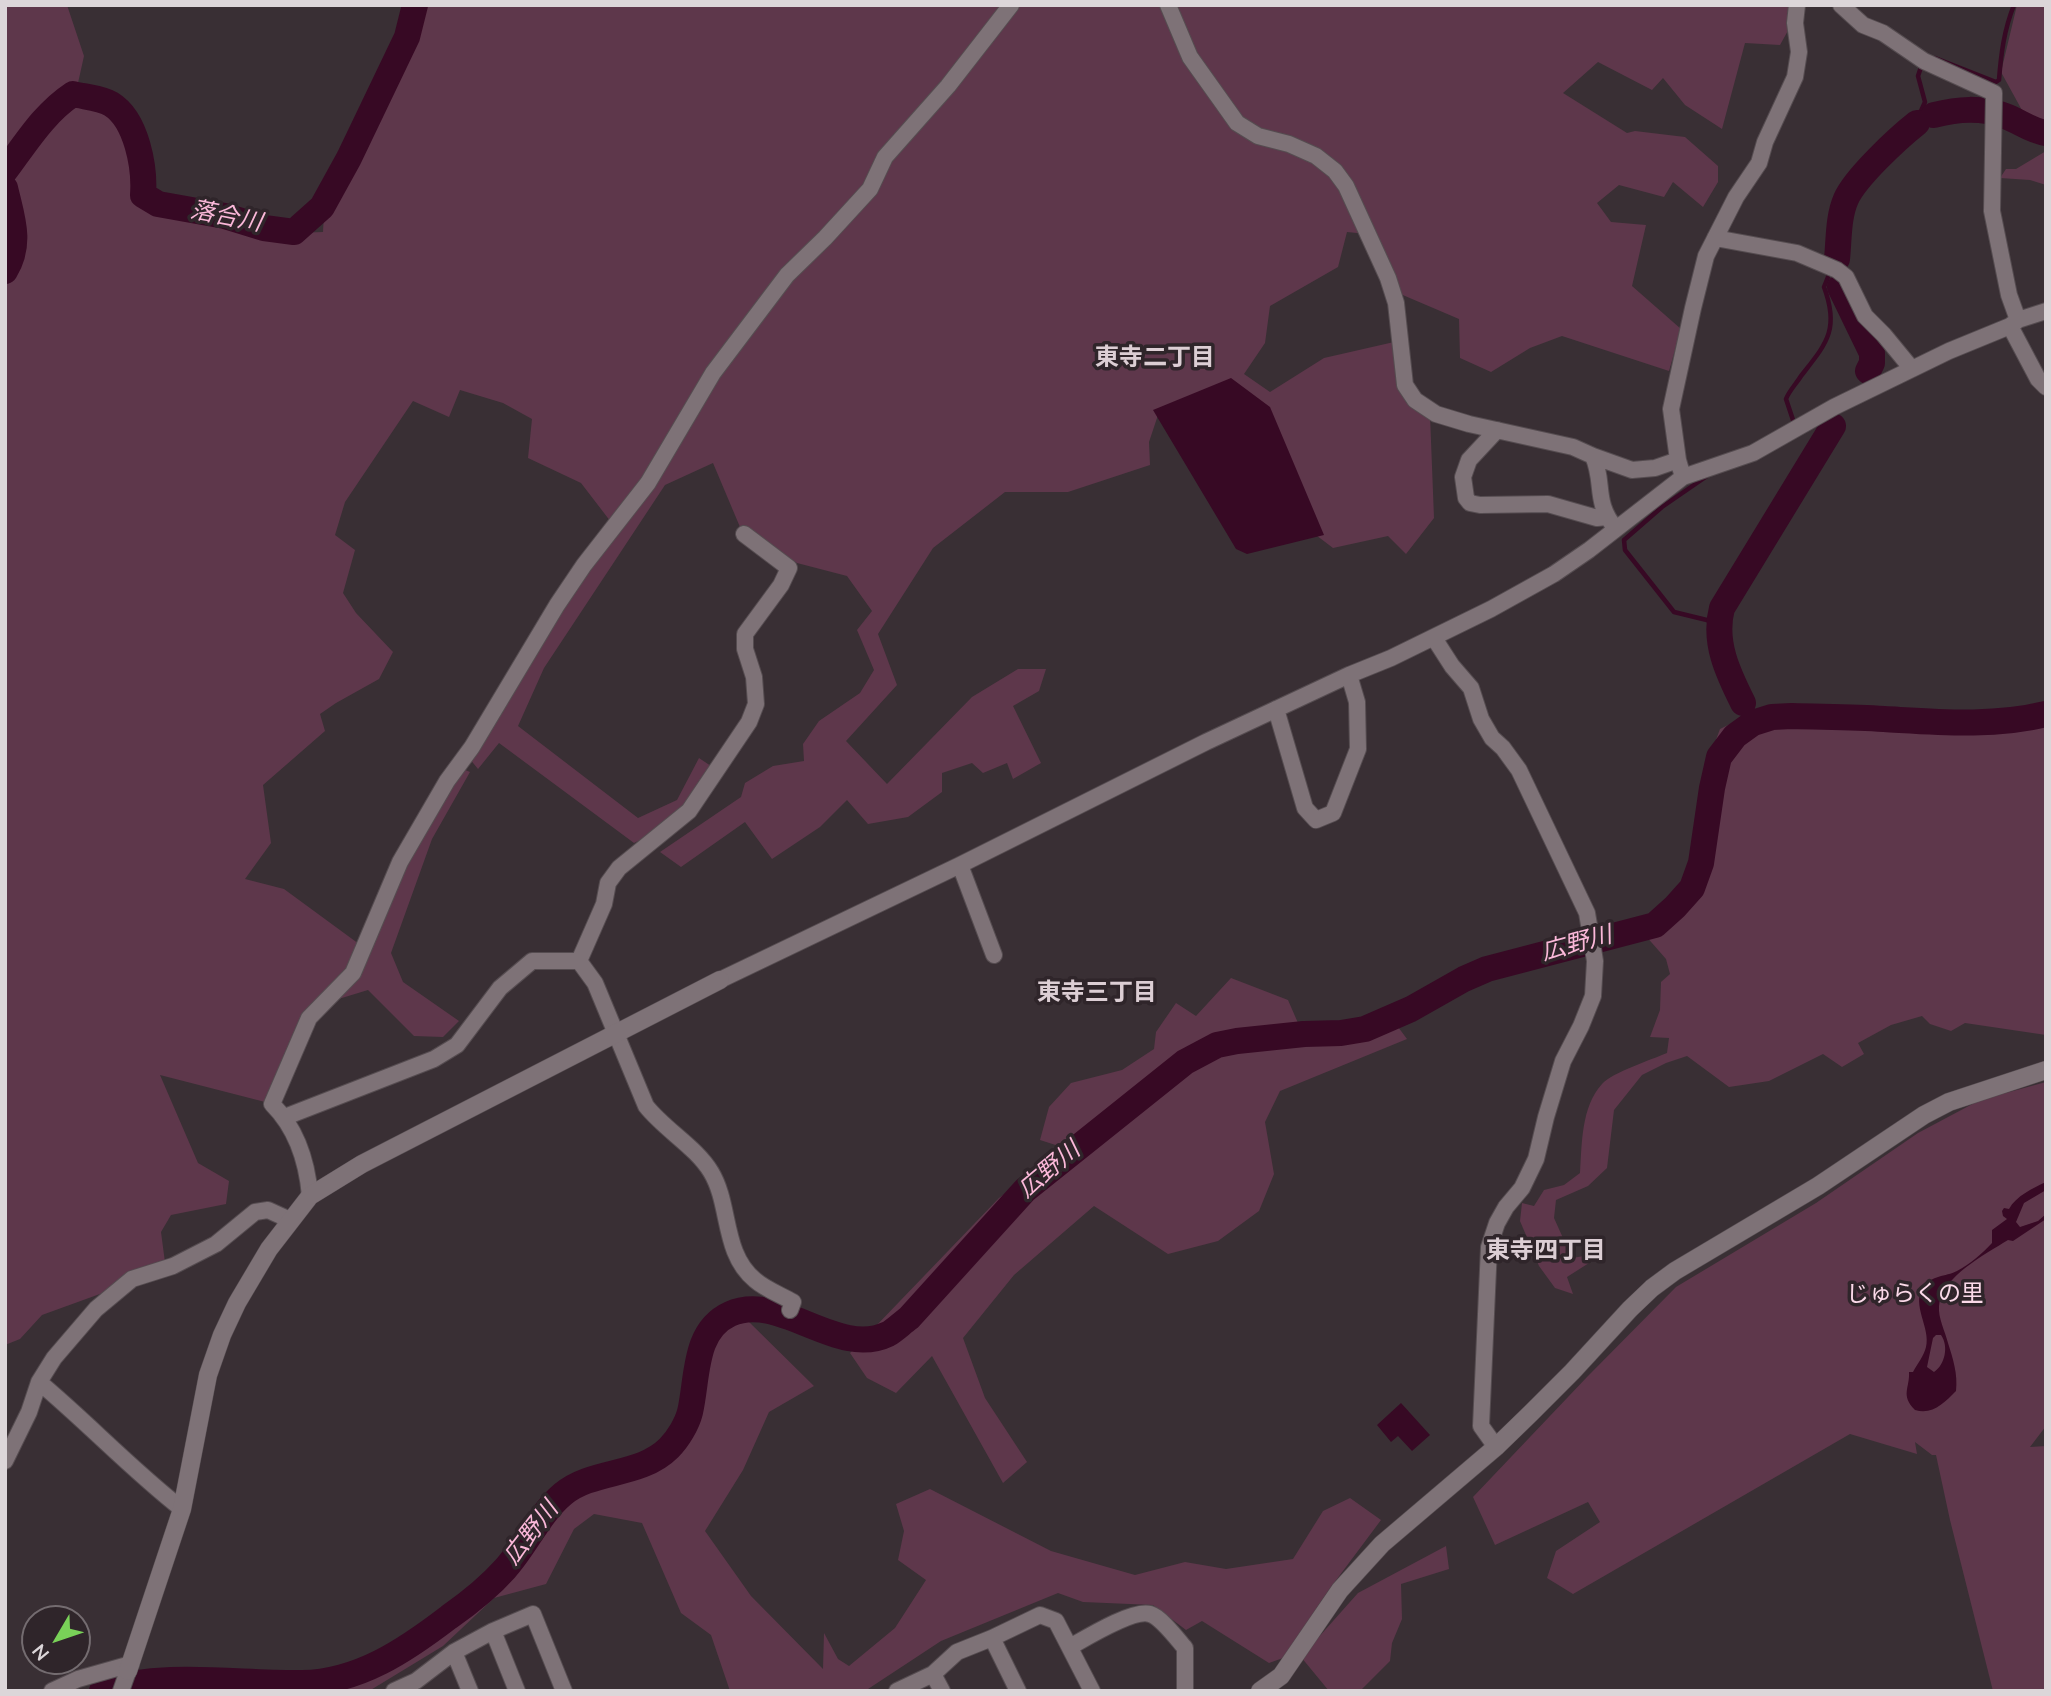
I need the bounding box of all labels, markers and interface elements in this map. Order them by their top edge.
water label: 落合川 [188,197,264,239]
district label: 東寺二丁目 [1095,345,1215,373]
water label: 広野川 [1538,922,1616,968]
district label: 東寺三丁目 [1037,980,1157,1008]
water label: 広野川 [1013,1137,1087,1205]
district label: 東寺四丁目 [1486,1238,1606,1266]
park label: じゅらくの里 [1846,1281,1984,1309]
water label: 広野川 [498,1497,566,1571]
north arrow [21,1605,91,1675]
text: N [27,1638,56,1666]

